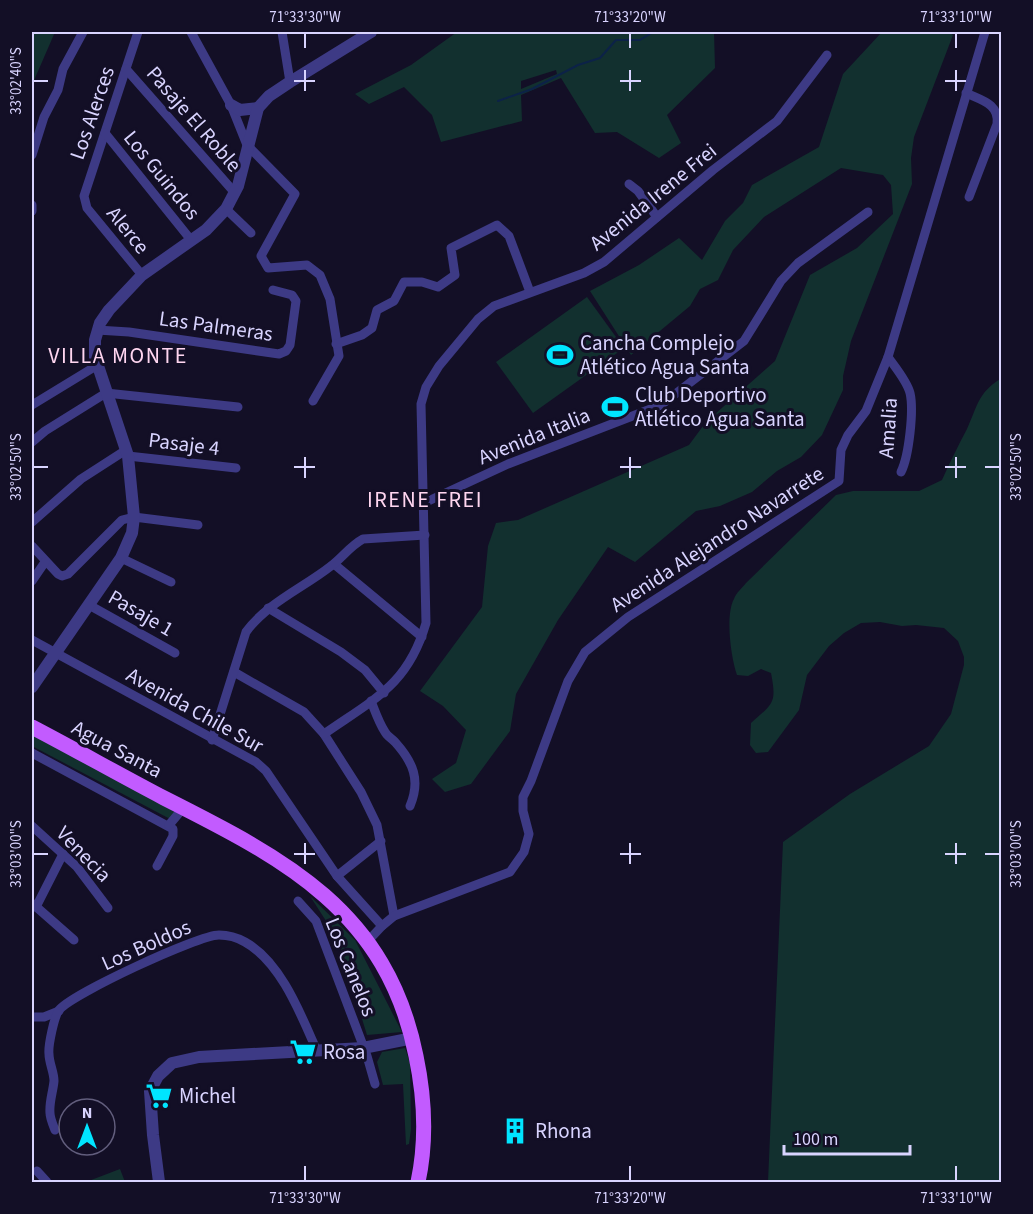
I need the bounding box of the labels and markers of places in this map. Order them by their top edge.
place label: Cancha Complejo Atlético Agua Santa [580,328,749,382]
sports icon: Cancha Complejo Atlético Agua Santa [545,340,575,370]
place label: Club Deportivo Atlético Agua Santa [635,380,804,434]
sports icon: Club Deportivo Atlético Agua Santa [600,392,630,422]
supermarket icon: Rosa [288,1037,318,1067]
place label: Rosa [323,1037,365,1067]
supermarket icon: Michel [144,1081,174,1111]
place label: Michel [179,1081,236,1111]
building icon: Rhona [500,1116,530,1146]
place label: Rhona [535,1116,592,1146]

